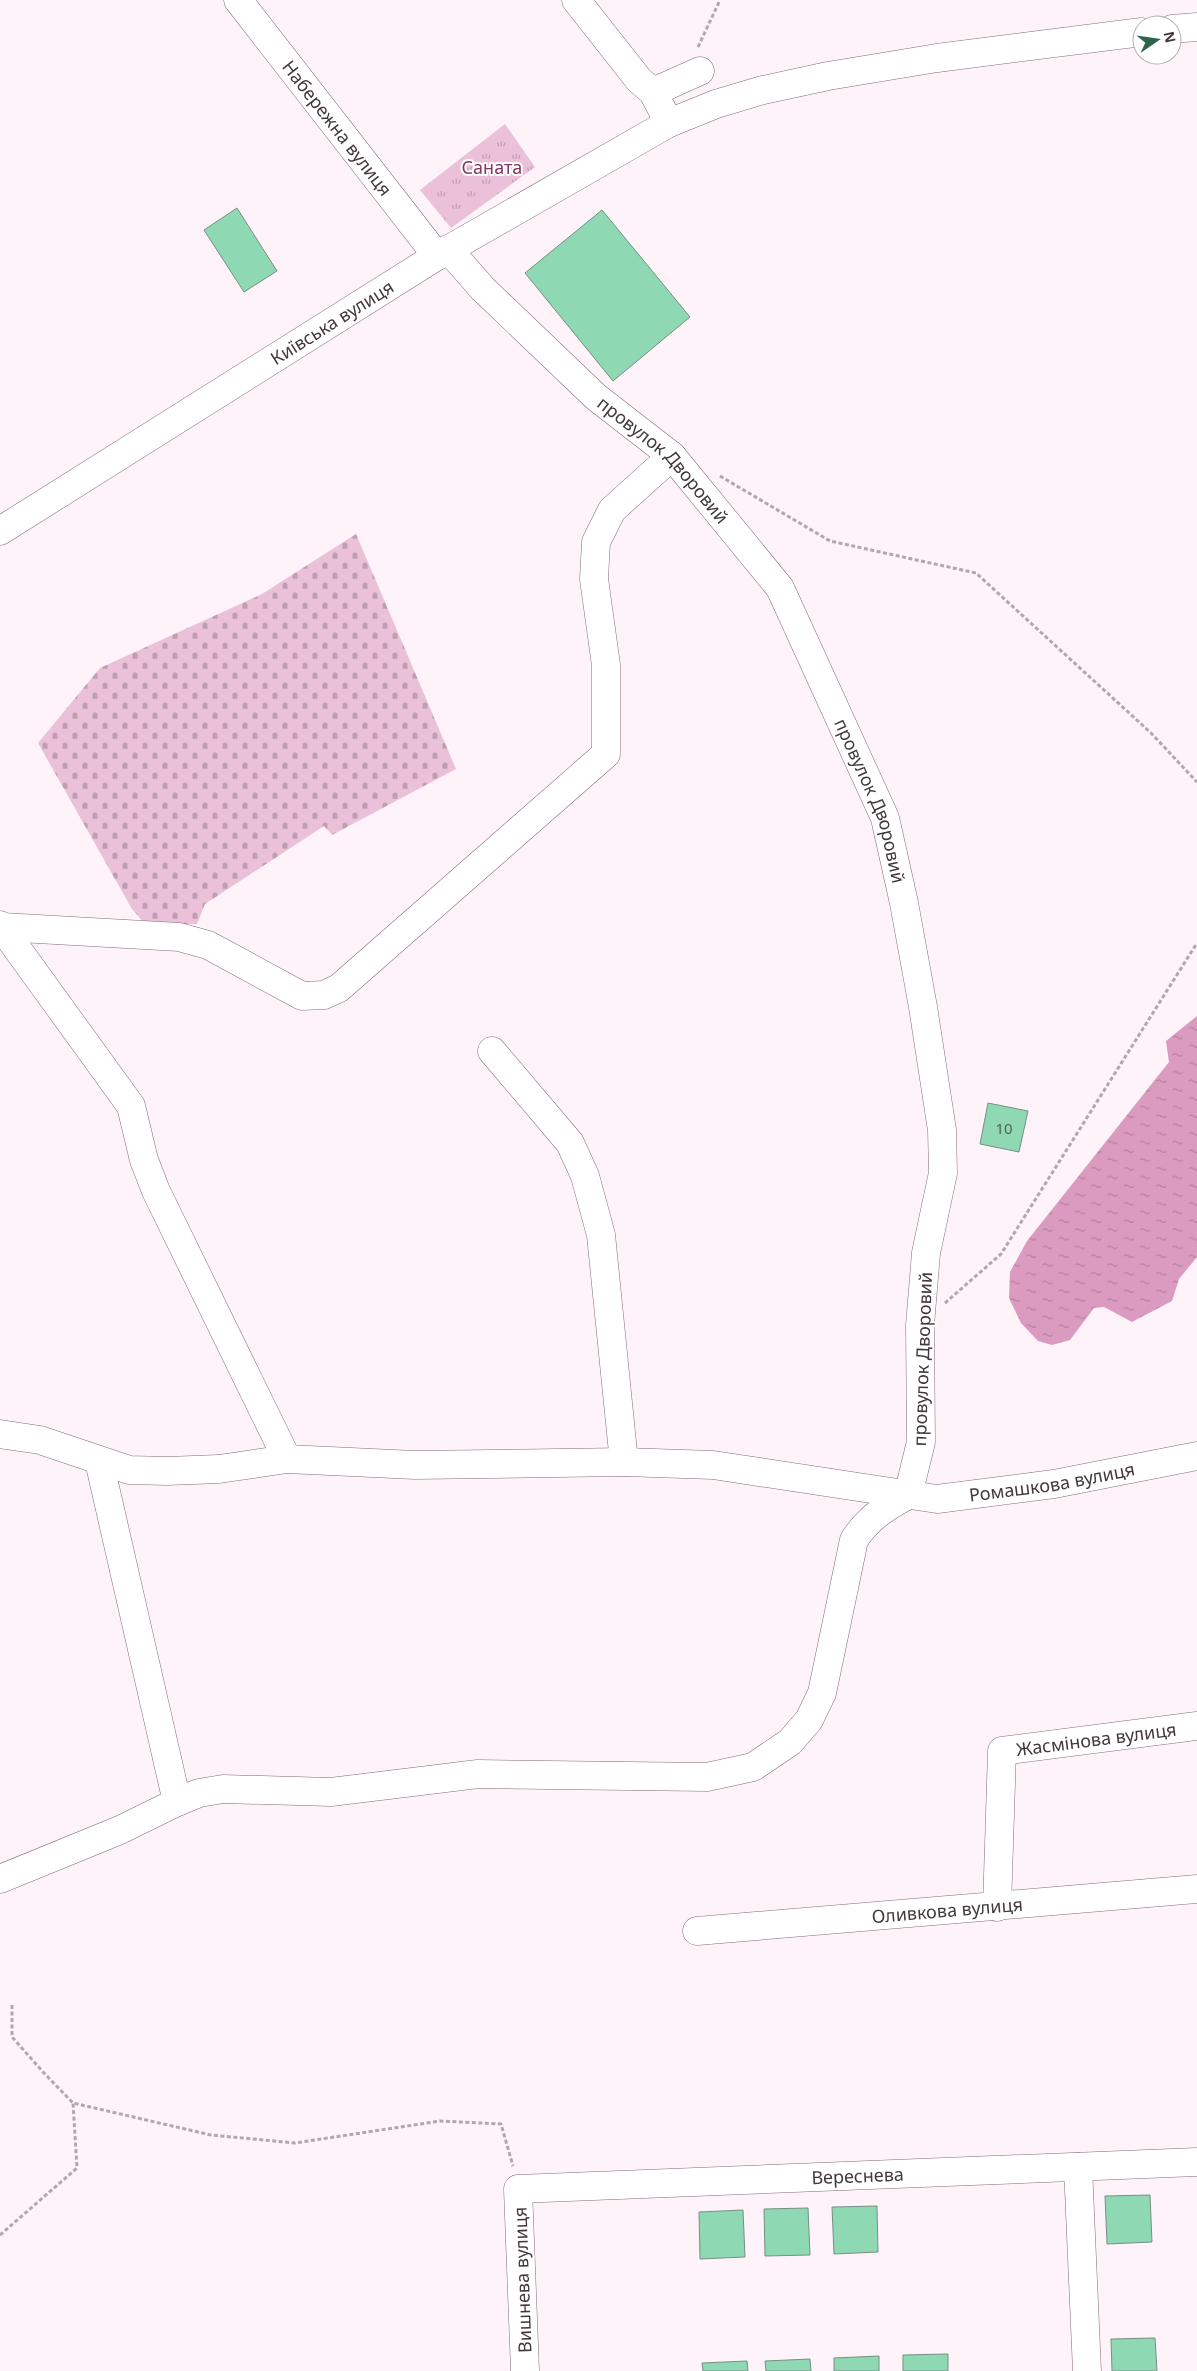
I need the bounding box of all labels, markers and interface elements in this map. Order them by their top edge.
north arrow [1132,15,1182,65]
text: N [1160,29,1181,45]
street label: Набережна вулиця [277,55,398,201]
park label: Саната [462,155,522,179]
street label: Київська вулиця [266,274,398,370]
street label: провулок Дворовий [593,391,734,528]
street label: провулок Дворовий [829,714,911,885]
house number: 10 [995,1118,1013,1138]
street label: провулок Дворовий [907,1271,937,1447]
street label: Ромашкова вулиця [968,1456,1137,1507]
street label: Жасмінова вулиця [1014,1717,1178,1761]
street label: Оливкова вулиця [871,1892,1024,1928]
street label: Вереснева [811,2162,904,2189]
street label: Вишнева вулиця [507,2207,537,2353]

